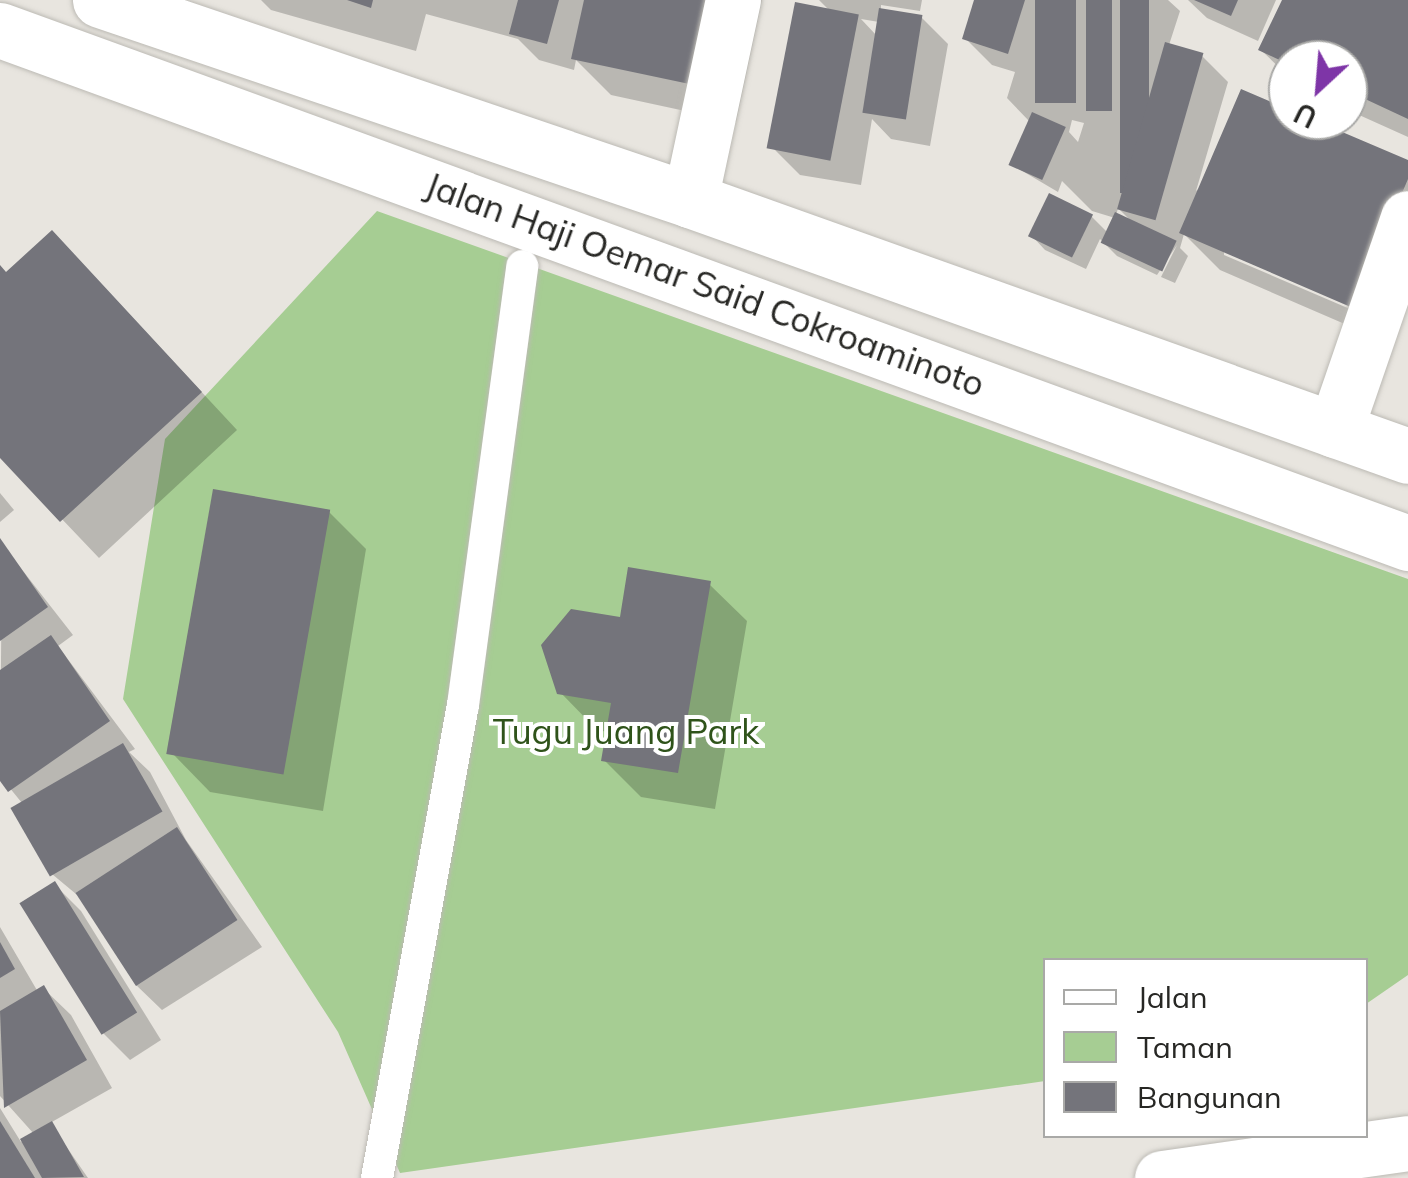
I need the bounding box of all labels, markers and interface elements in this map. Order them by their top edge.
north arrow [1268,40,1368,140]
text: U [1289,95,1323,136]
street label: Jalan Haji Oemar Said Cokroaminoto [420,163,990,405]
park label: Tugu Juang Park [493,710,759,752]
legend [1043,958,1368,1138]
text: Jalan [1137,978,1208,1016]
text: Taman [1137,1028,1233,1066]
text: Bangunan [1137,1078,1282,1116]

